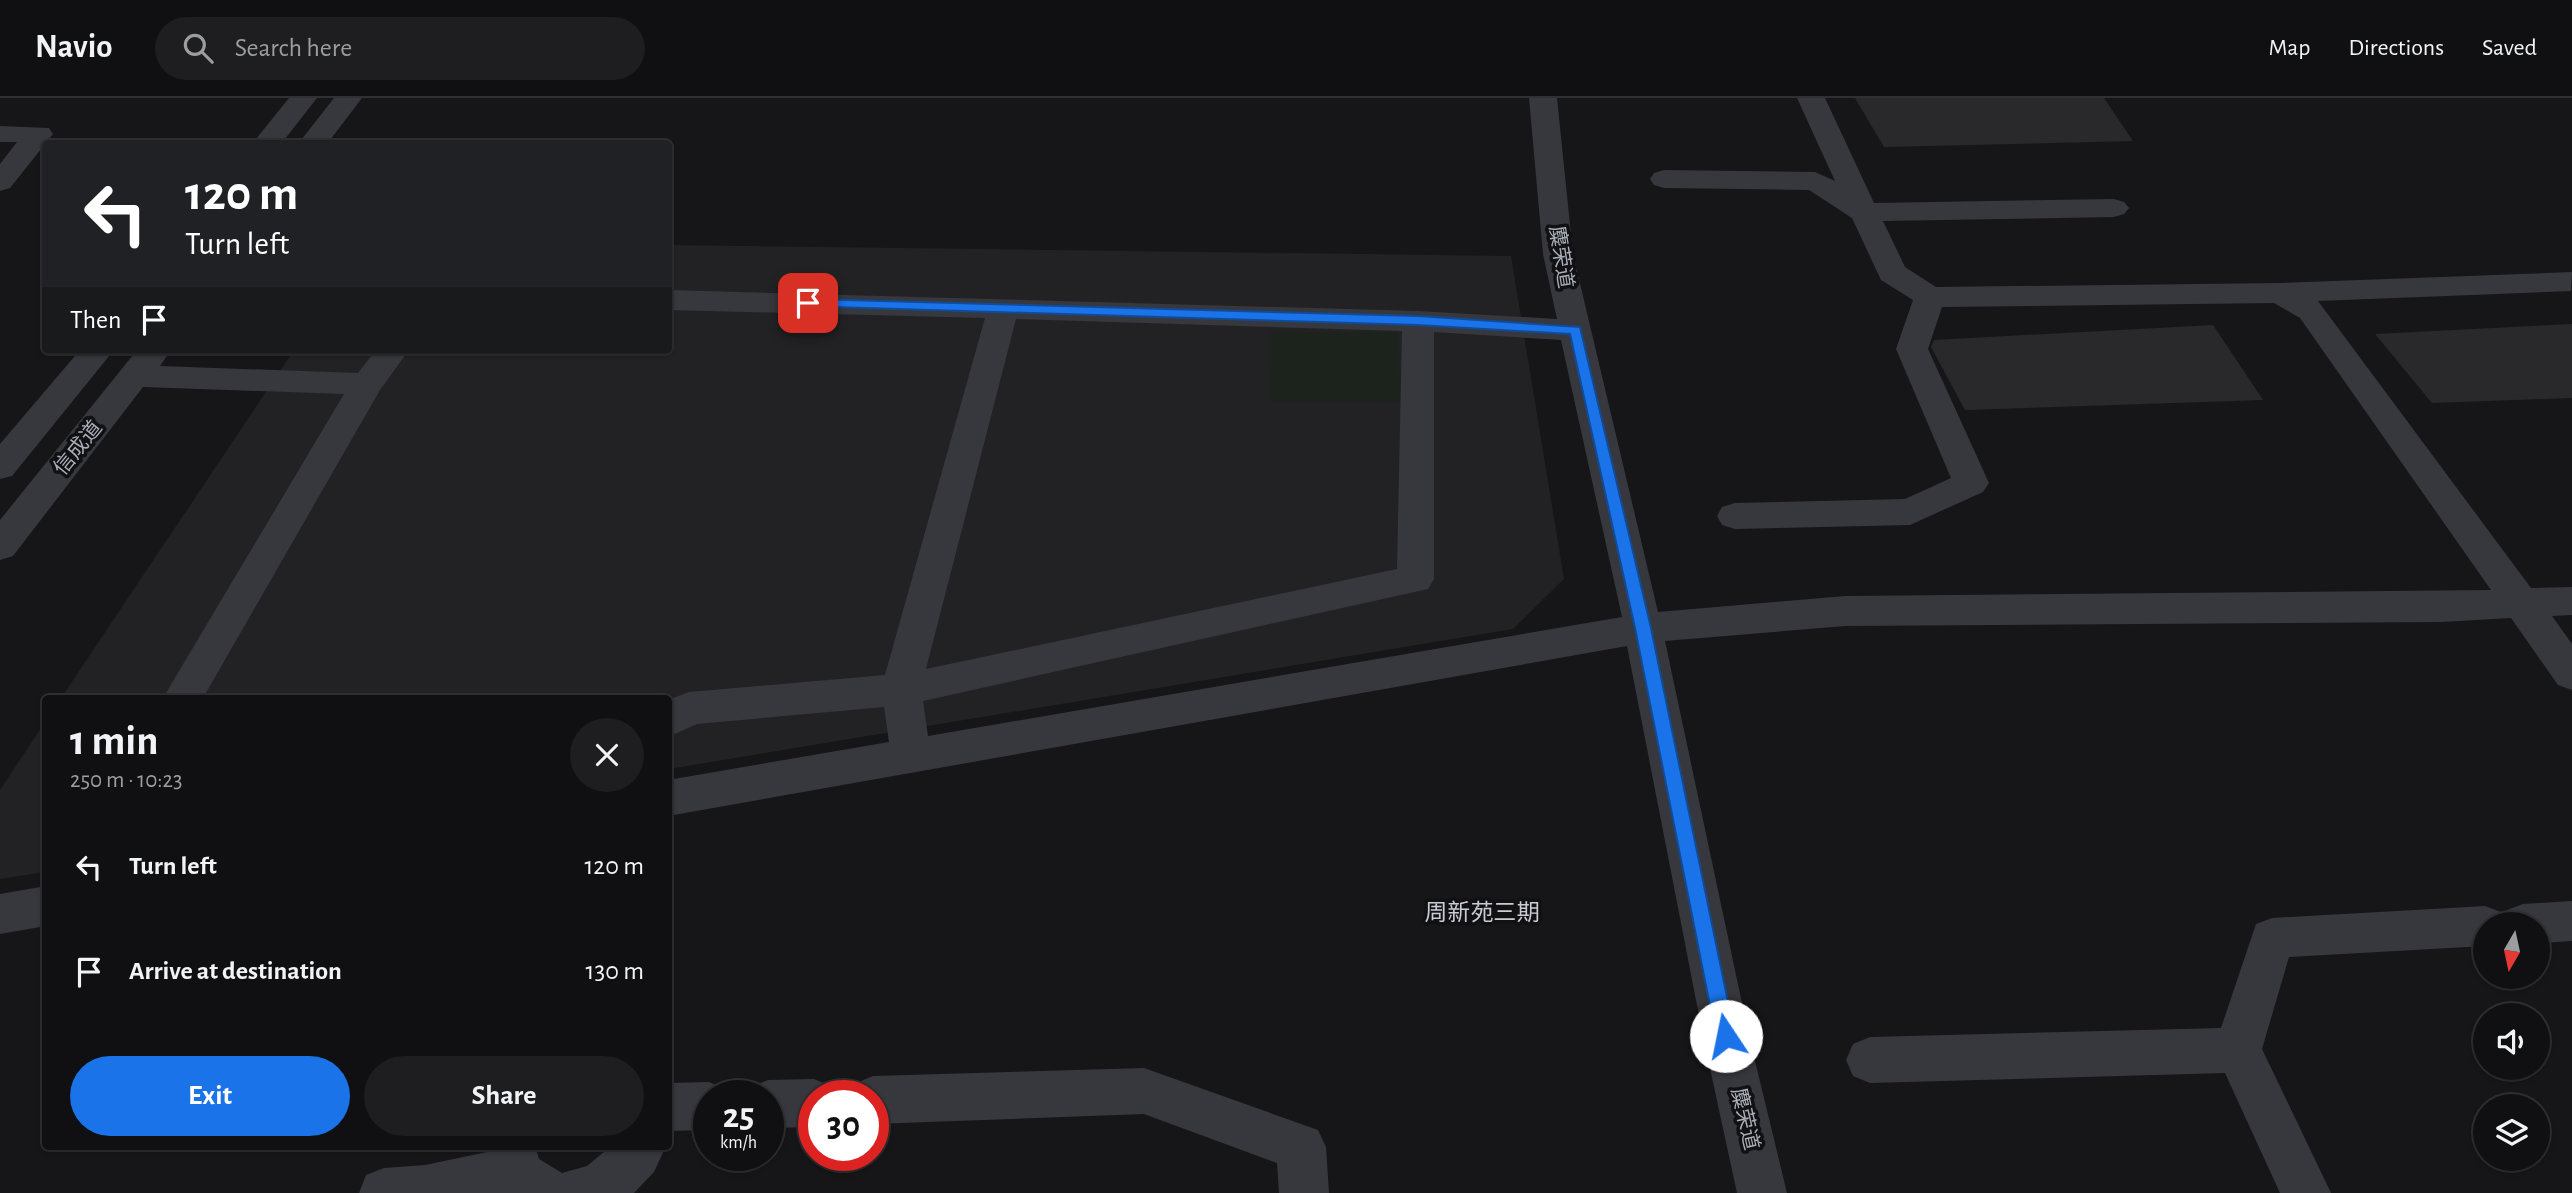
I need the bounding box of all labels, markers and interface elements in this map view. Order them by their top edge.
search box [155,17,645,80]
icon: search [179,29,217,67]
text: Navio [35,31,113,64]
text: Search here [235,35,352,61]
text: Map [2268,36,2310,60]
text: Directions [2348,36,2444,60]
text: Saved [2482,36,2537,60]
icon: left [70,168,161,259]
text: 120 m [185,170,298,219]
street label: 麋荣道 [1546,224,1577,290]
text: Turn left [185,228,289,260]
pin [778,273,838,333]
icon: arrive [789,284,827,322]
icon: arrive [135,301,173,339]
text: Then [70,307,121,333]
street label: 信成道 [49,416,106,479]
button: close [570,718,644,792]
text: 1 min [70,720,159,762]
text: 250 m · 10:23 [70,769,183,792]
icon: left [70,848,108,886]
text: Turn left [129,853,217,879]
text: 120 m [584,853,644,879]
district label: 周新苑三期 [1425,900,1540,925]
north arrow [2473,912,2550,989]
map controls [2473,912,2550,1171]
icon: arrive [70,953,108,991]
text: Arrive at destination [129,958,342,984]
text: 130 m [586,958,644,984]
position arrow [1689,999,1763,1073]
button: sound [2473,1003,2550,1080]
button: Exit [70,1056,350,1136]
button: Share [364,1056,644,1136]
speed limit sign: 30 [798,1080,889,1171]
street label: 麋荣道 [1728,1086,1763,1152]
button: layers [2473,1094,2550,1171]
text: 25 [723,1099,754,1134]
text: km/h [720,1134,757,1152]

